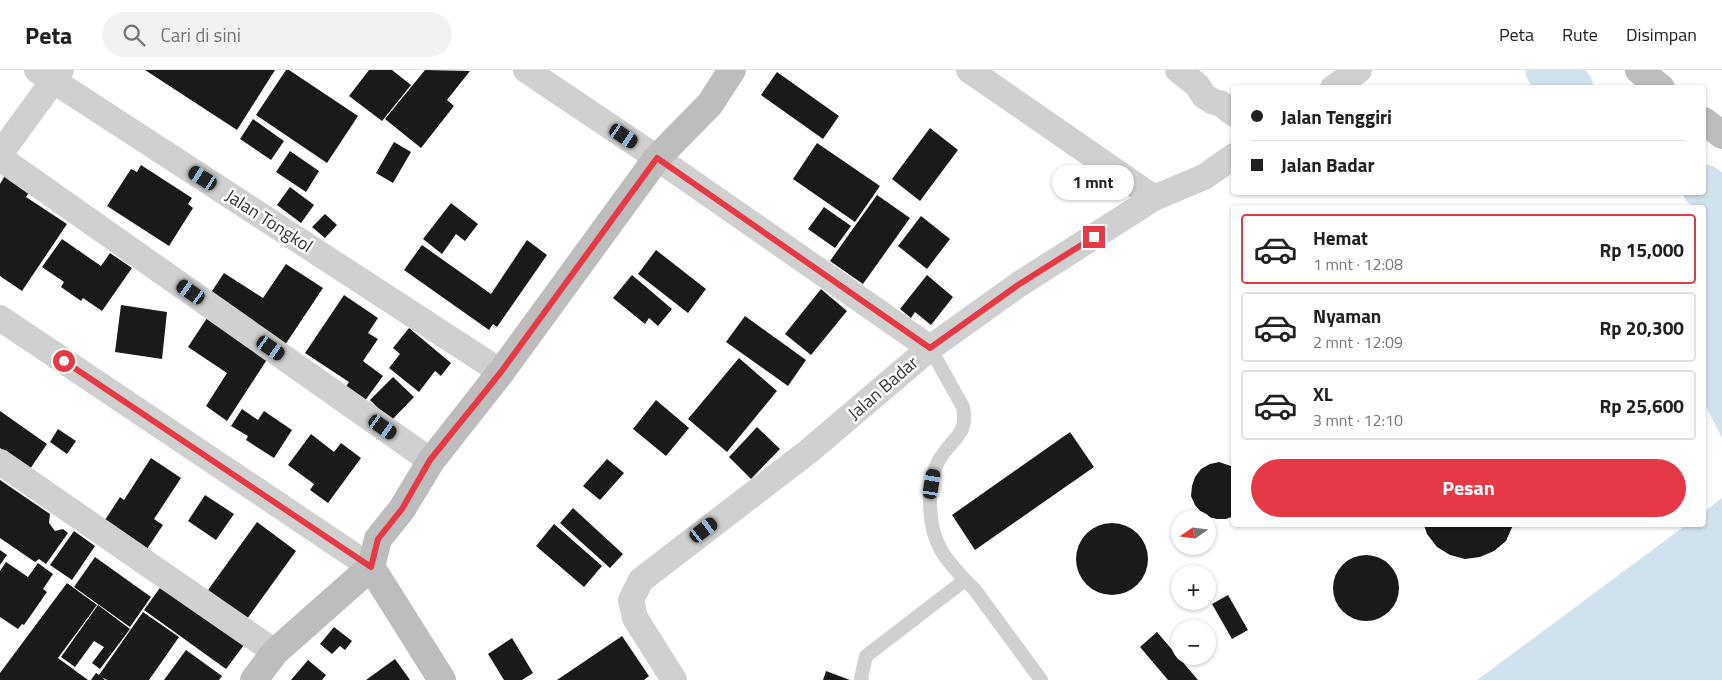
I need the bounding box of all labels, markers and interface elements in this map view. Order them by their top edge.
search box [102,12,452,57]
text: Peta [25,17,72,53]
text: Cari di sini [160,20,241,49]
icon: search [120,21,148,49]
text: Peta [1499,21,1534,48]
text: Rute [1562,21,1598,48]
text: Disimpan [1626,21,1697,48]
text: Jalan Tenggiri [1281,102,1392,131]
car [607,121,640,151]
text: Jalan Badar [1281,150,1374,179]
car [186,164,219,192]
callout: 1 mnt [1053,164,1135,200]
text: 1 mnt [1073,170,1113,194]
street label: Jalan Tongkol [220,182,318,259]
text: Hemat [1313,223,1368,252]
route end [1083,226,1105,248]
icon: car [1253,227,1298,272]
text: Rp 15,000 [1600,235,1684,264]
text: 1 mnt · 12:08 [1313,252,1403,276]
car [174,277,207,307]
text: Nyaman [1313,301,1381,330]
icon: car [1253,305,1298,350]
text: Rp 20,300 [1600,313,1684,342]
text: 2 mnt · 12:09 [1313,330,1403,354]
car [254,333,287,363]
street label: Jalan Badar [841,349,924,426]
route start [53,350,75,372]
text: XL [1313,379,1333,408]
icon: car [1253,383,1298,428]
text: Rp 25,600 [1600,391,1684,420]
text: 3 mnt · 12:10 [1313,408,1403,432]
car [366,412,399,442]
button: Pesan [1251,459,1686,517]
car [922,468,941,500]
north arrow [1171,510,1216,555]
map controls [1171,510,1216,665]
car [687,515,720,545]
button: + [1171,565,1216,610]
button: − [1171,620,1216,665]

